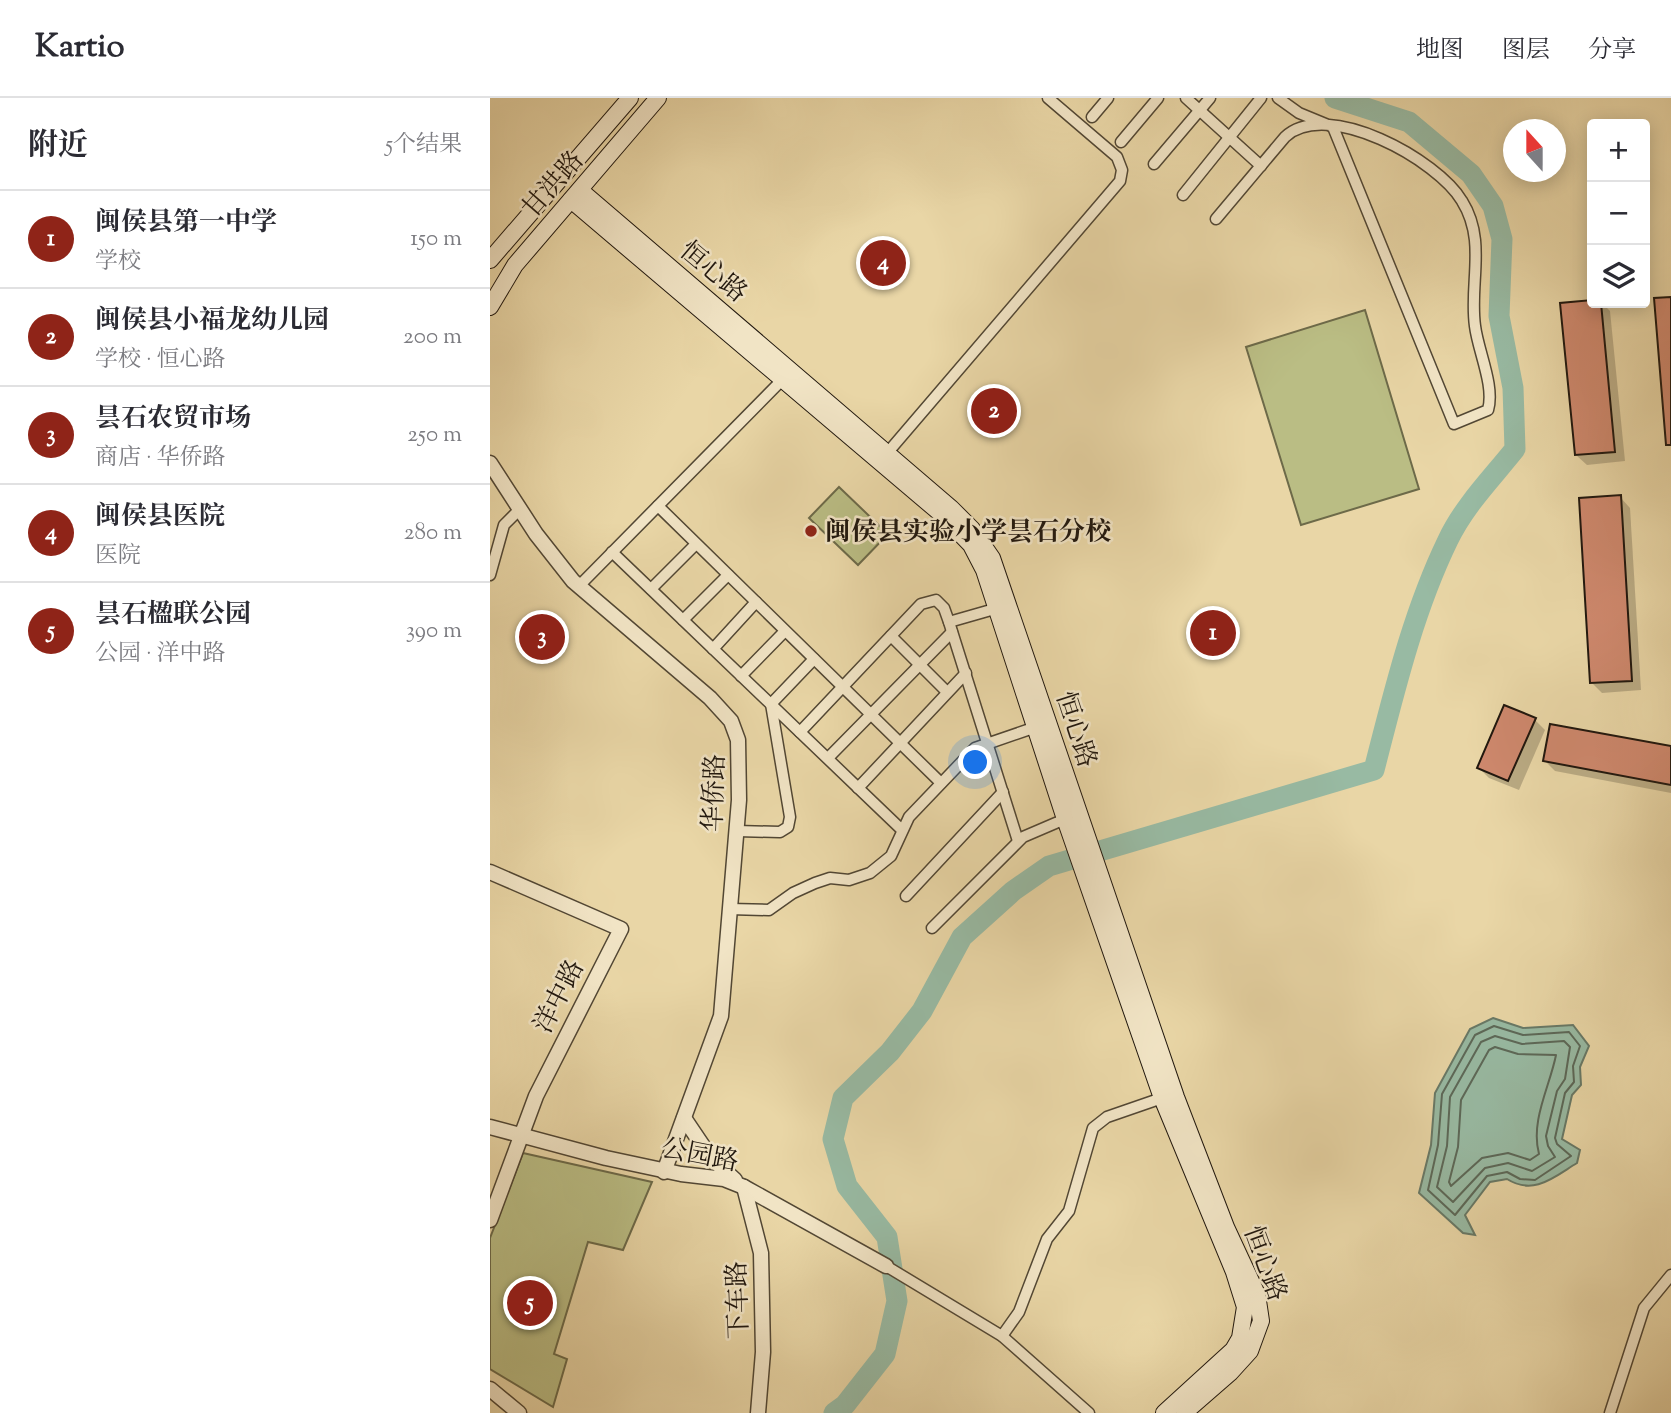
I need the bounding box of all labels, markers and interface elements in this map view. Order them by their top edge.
text: Kartio [35,24,125,72]
text: 地图 [1416,34,1464,68]
text: 图层 [1502,34,1550,68]
text: 分享 [1588,34,1636,68]
north arrow [1503,119,1566,182]
map controls [1587,119,1650,308]
button: + [1587,119,1650,182]
text: 附近 [28,125,88,168]
text: 5个结果 [385,129,462,162]
street label: 甘洪路 [514,144,593,227]
button: − [1587,182,1650,245]
text: 闽侯县第一中学 [95,205,277,242]
text: 1 [47,223,55,256]
text: 150 m [410,223,462,256]
street label: 恒心路 [671,234,754,312]
pin: 4 [860,237,906,289]
button: layers [1587,245,1650,308]
text: 学校 [95,246,141,279]
text: 闽侯县小福龙幼儿园 [95,303,329,340]
text: 2 [46,321,56,354]
text: 200 m [403,321,462,354]
text: 学校 · 恒心路 [95,344,226,377]
pin: 2 [971,385,1017,437]
text: 昙石农贸市场 [95,401,251,438]
text: 3 [46,419,56,452]
text: 250 m [407,419,462,452]
text: 商店 · 华侨路 [95,442,226,475]
text: 闽侯县医院 [95,499,225,536]
place label: 闽侯县实验小学昙石分校 [825,515,1111,552]
text: 4 [45,517,57,550]
text: 280 m [404,517,462,550]
marker: 闽侯县实验小学昙石分校 [803,523,819,539]
text: 医院 [95,540,141,573]
text: 昙石楹联公园 [95,597,251,634]
pin: 1 [1190,607,1236,659]
pin: 3 [519,611,565,663]
text: 5 [47,615,55,648]
text: 390 m [406,615,462,648]
text: 公园 · 洋中路 [95,638,226,671]
street label: 恒心路 [1045,687,1104,773]
your location [958,745,992,779]
street label: 华侨路 [696,753,735,833]
street label: 洋中路 [526,954,594,1040]
street label: 公园路 [658,1131,741,1182]
street label: 恒心路 [1233,1221,1294,1307]
street label: 下车路 [720,1260,759,1340]
pin: 5 [507,1277,553,1329]

